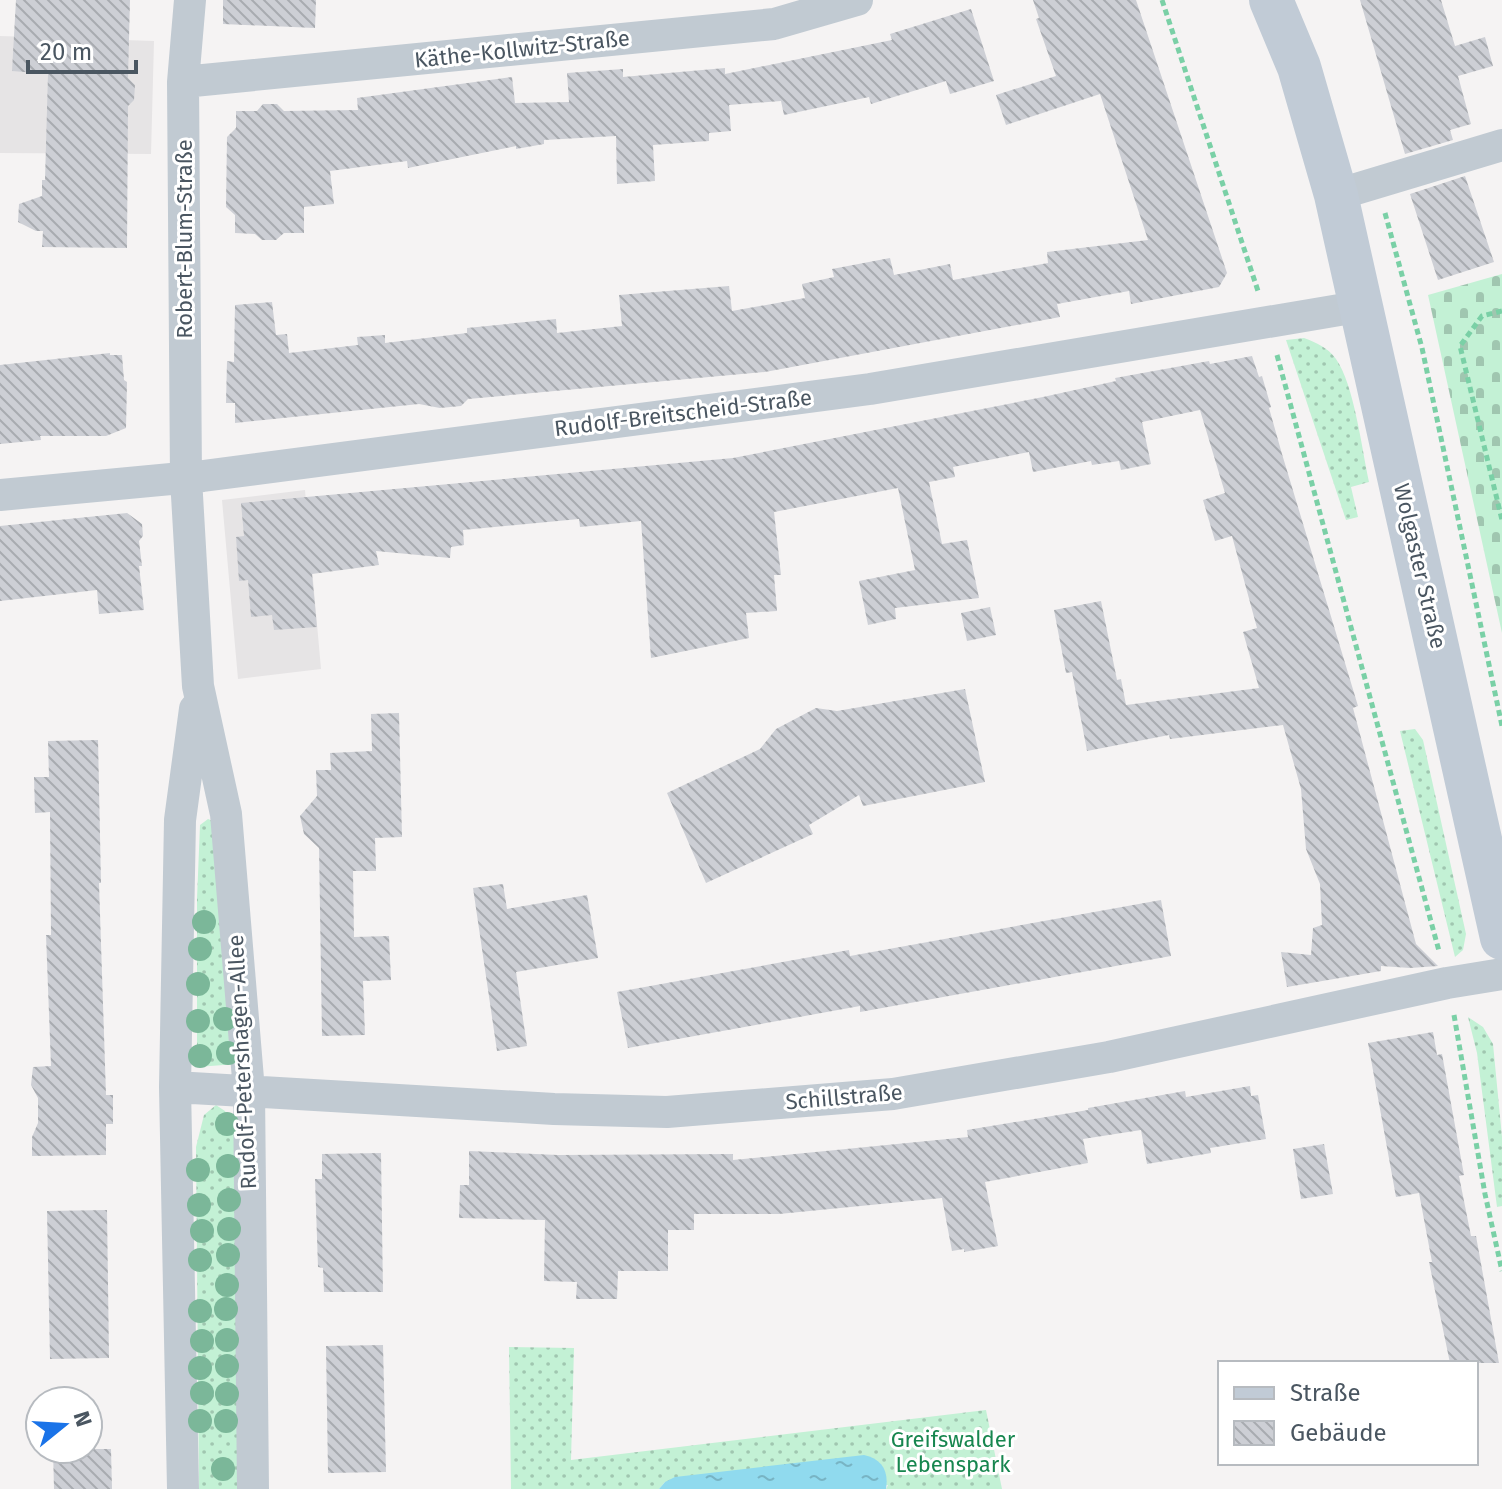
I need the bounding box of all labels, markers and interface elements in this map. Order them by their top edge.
scale bar [28,24,136,74]
street label: Käthe-Kollwitz-Straße [413,24,631,74]
text: 20 m [40,38,92,66]
street label: Robert-Blum-Straße [171,139,198,339]
street label: Rudolf-Breitscheid-Straße [553,384,813,442]
street label: Wolgaster Straße [1388,481,1452,651]
street label: Rudolf-Petershagen-Allee [222,934,262,1190]
street label: Schillstraße [784,1078,904,1116]
legend [1218,1361,1478,1465]
text: Straße [1290,1379,1361,1407]
north arrow [24,1385,104,1465]
text: N [67,1408,98,1430]
text: Gebäude [1290,1419,1387,1447]
park label: Greifswalder Lebenspark [891,1426,1016,1478]

